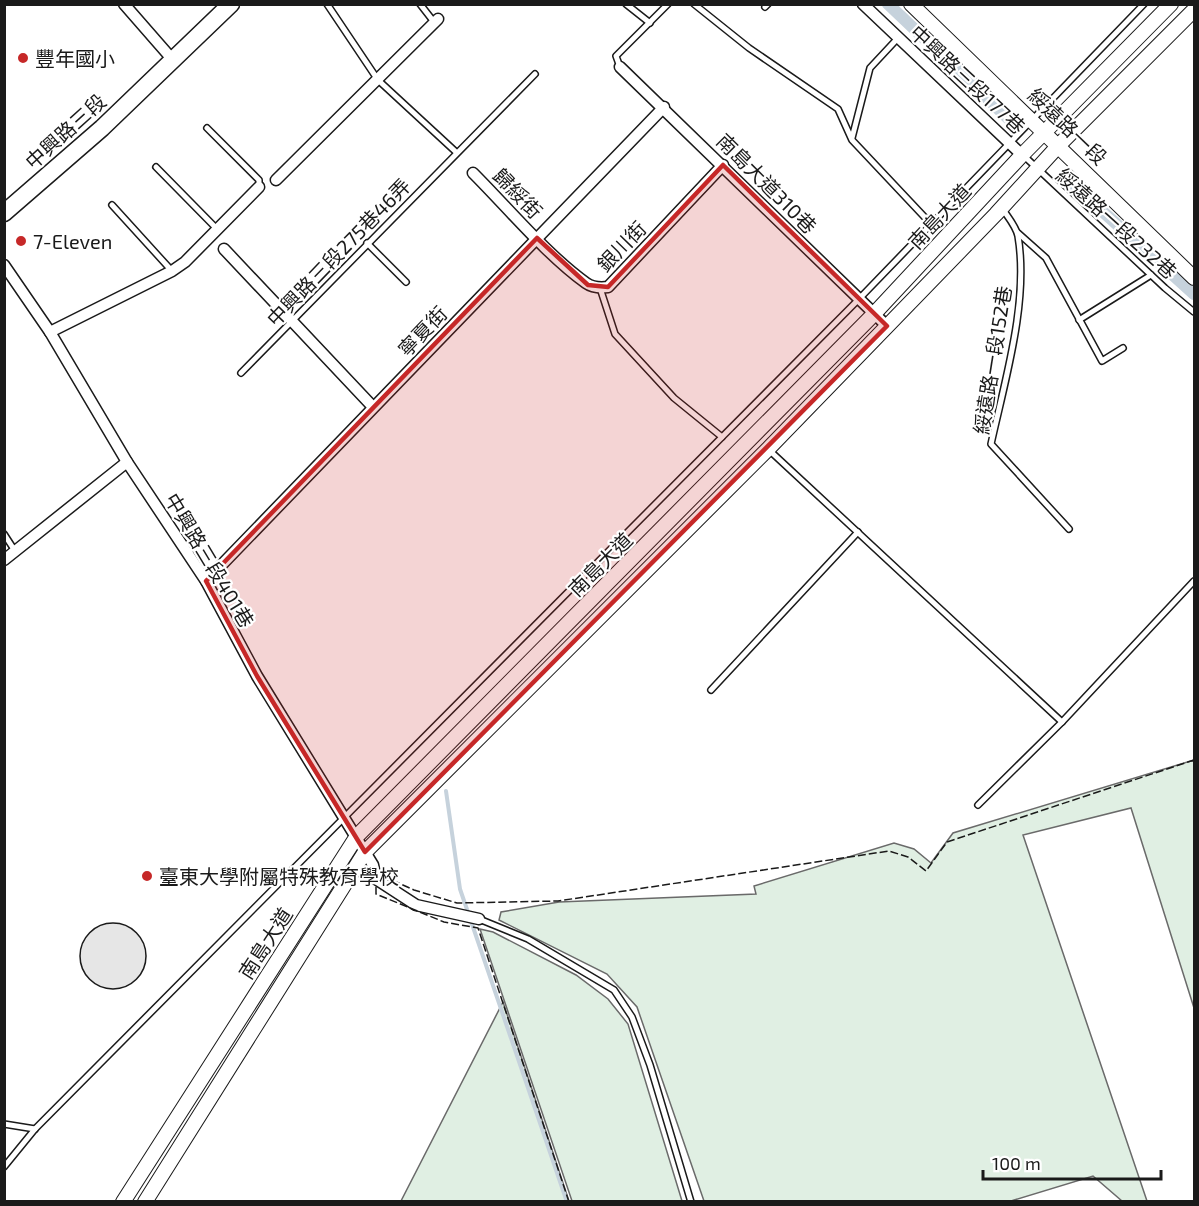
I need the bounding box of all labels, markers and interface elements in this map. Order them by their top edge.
street label: 中興路三段177巷 [906,20,1030,138]
place label: 豐年國小 [35,46,115,70]
marker: 豐年國小 [16,51,30,65]
street label: 綏遠路一段 [1024,83,1112,169]
street label: 中興路三段 [20,89,110,173]
street label: 南島大道310巷 [712,128,822,238]
street label: 歸綏街 [489,163,547,223]
street label: 綏遠路一段232巷 [1052,163,1182,283]
street label: 中興路三段275巷46弄 [261,173,415,331]
street label: 南島大道 [903,179,975,253]
street label: 銀川街 [592,216,650,276]
place label: 7-Eleven [33,229,112,253]
marker: 7-Eleven [14,234,28,248]
street label: 綏遠路一段152巷 [968,284,1016,436]
street label: 寧夏街 [393,301,451,361]
street label: 中興路三段401巷 [160,489,260,631]
street label: 南島大道 [563,527,637,601]
place label: 臺東大學附屬特殊教育學校 [159,864,399,888]
marker: 臺東大學附屬特殊教育學校 [140,869,154,883]
street label: 南島大道 [233,903,297,983]
scale bar [983,1143,1162,1181]
text: 100 m [992,1152,1041,1174]

